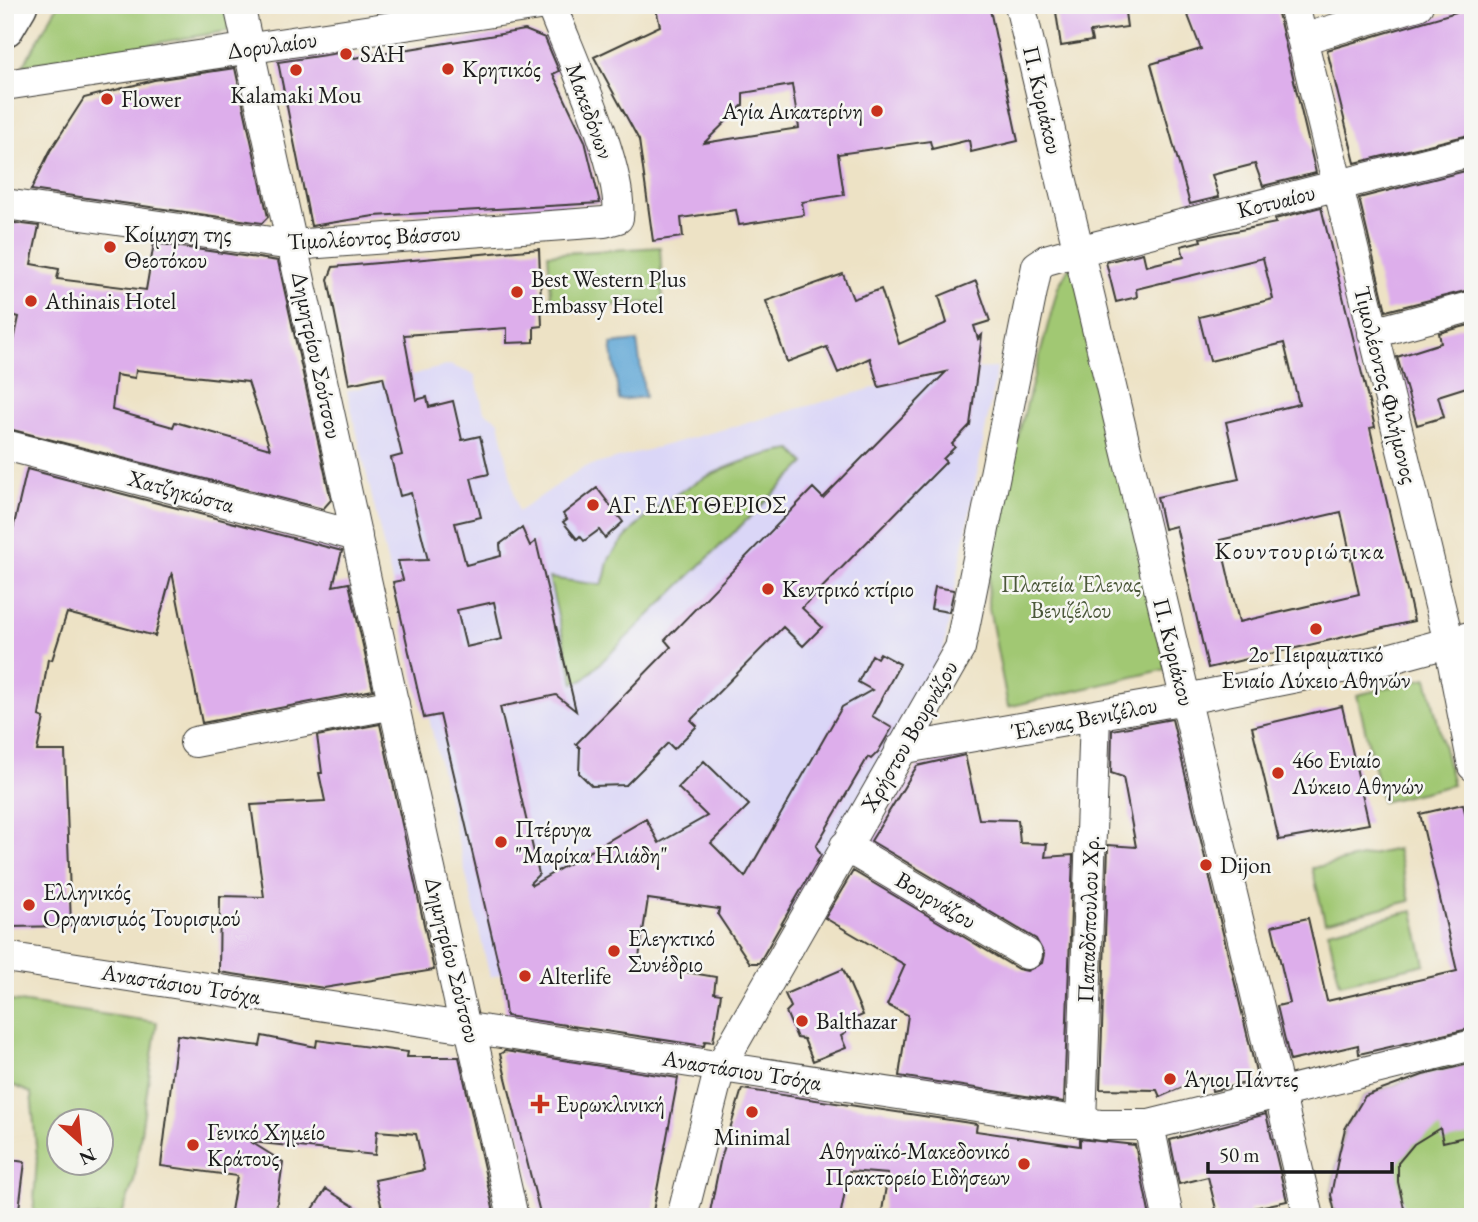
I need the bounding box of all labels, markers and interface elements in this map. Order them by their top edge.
street label: Δορυλαίου [225,24,319,66]
place label: SAH [360,39,405,69]
street label: Π. Κυριάκου [1016,43,1070,157]
marker: SAH [338,46,354,62]
place label: Κρητικός [462,54,541,84]
street label: Μακεδόνων [559,59,621,163]
marker: Κρητικός [440,61,456,77]
marker: Kalamaki Mou [288,62,304,78]
place label: Kalamaki Mou [230,80,362,110]
place label: Flower [121,84,181,114]
marker: Flower [99,91,115,107]
place label: Αγία Αικατερίνη [721,96,863,126]
marker: Αγία Αικατερίνη [869,103,885,119]
street label: Κοτυαίου [1234,177,1318,225]
street label: Τιμολέοντος Βάσσου [287,217,461,257]
place label: Κοίμηση της Θεοτόκου [124,219,231,275]
marker: Κοίμηση της Θεοτόκου [102,239,118,255]
place label: Best Western Plus Embassy Hotel [531,264,686,320]
street label: Δημητρίου Σούτσου [285,269,349,441]
street label: Τιμoλέοντος Φιλήμονος [1347,283,1425,487]
marker: Best Western Plus Embassy Hotel [509,284,525,300]
place label: Athinais Hotel [44,286,177,316]
marker: Athinais Hotel [23,293,39,309]
street label: Χατζηκώστα [124,462,238,520]
place label: ΑΓ. ΕΛΕΥΘΕΡΙΟΣ [606,490,786,520]
marker: ΑΓ. ΕΛΕΥΘΕΡΙΟΣ [585,497,601,513]
district label: Κουντουριώτικα [1215,535,1386,566]
park label: Πλατεία Έλενας Βενιζέλου [1001,569,1141,625]
place label: Κεντρικό κτίριο [782,574,914,604]
marker: Κεντρικό κτίριο [760,581,776,597]
street label: Π. Κυριάκου [1146,595,1202,709]
marker: 2ο Πειραματικό Ενιαίο Λύκειο Αθηνών [1308,621,1324,637]
place label: 2ο Πειραματικό Ενιαίο Λύκειο Αθηνών [1222,639,1411,695]
street label: Χρήστου Βουρνάζου [853,655,964,818]
street label: Έλενας Βενιζέλου [1008,689,1160,747]
place label: 46ο Ενιαίο Λύκειο Αθηνών [1291,745,1424,801]
marker: 46ο Ενιαίο Λύκειο Αθηνών [1270,765,1286,781]
place label: Πτέρυγα "Μαρίκα Ηλιάδη" [515,814,668,870]
marker: Πτέρυγα "Μαρίκα Ηλιάδη" [493,834,509,850]
street label: Παπαδόπουλου Χρ. [1070,835,1106,1003]
place label: Dijon [1220,850,1272,880]
marker: Dijon [1198,857,1214,873]
street label: Βουρνάζου [890,864,982,936]
street label: Δημητρίου Σούτσου [418,874,488,1046]
place label: Ελληνικός Οργανισμός Τουρισμού [43,877,241,933]
marker: Ελληνικός Οργανισμός Τουρισμού [21,897,37,913]
place label: Ελεγκτικό Συνέδριο [628,923,715,979]
marker: Ελεγκτικό Συνέδριο [606,943,622,959]
street label: Αναστάσιου Τσόχα [98,956,263,1011]
place label: Alterlife [538,961,611,991]
marker: Alterlife [517,968,533,984]
place label: Balthazar [816,1006,898,1036]
marker: Balthazar [794,1013,810,1029]
street label: Αναστάσιου Τσόχα [659,1042,824,1097]
place label: Άγιοι Πάντες [1183,1064,1298,1094]
marker: Άγιοι Πάντες [1162,1071,1178,1087]
place label: Ευρωκλινική [556,1089,665,1119]
marker: Ευρωκλινική [530,1094,550,1114]
marker: Minimal [744,1104,760,1120]
north arrow [46,1106,116,1176]
place label: Γενικό Χημείο Κράτους [207,1117,325,1173]
place label: Minimal [714,1122,791,1152]
scale bar [1208,1131,1392,1175]
place label: Αθηναϊκό-Μακεδονικό Πρακτορείο Ειδήσεων [818,1136,1010,1192]
marker: Γενικό Χημείο Κράτους [185,1137,201,1153]
text: 50 m [1219,1141,1260,1168]
text: N [74,1142,100,1172]
marker: Αθηναϊκό-Μακεδονικό Πρακτορείο Ειδήσεων [1016,1156,1032,1172]

